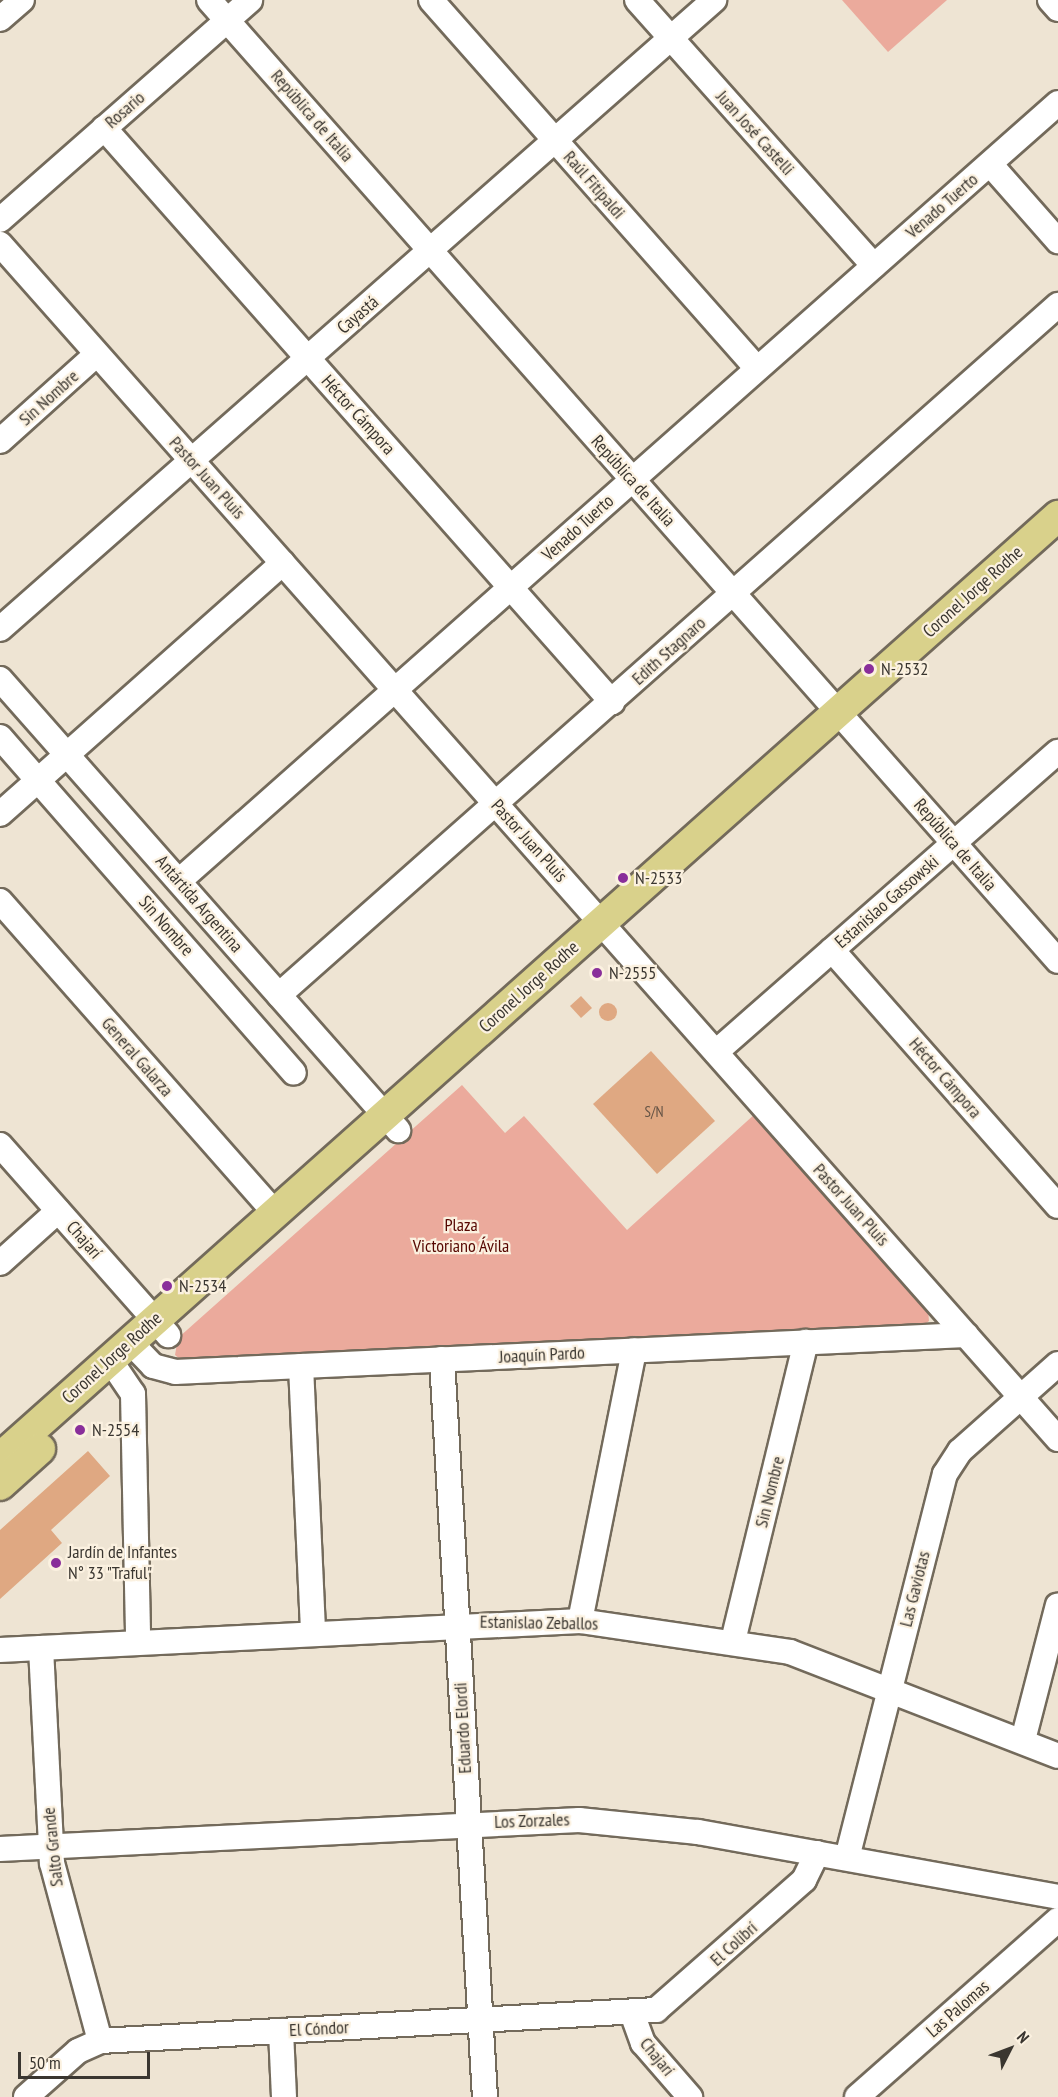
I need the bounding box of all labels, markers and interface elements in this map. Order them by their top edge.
street label: República de Italia [266,66,358,166]
street label: Juan José Castelli [711,86,799,180]
street label: Rosario [101,87,149,133]
street label: Raúl Fitipaldi [559,147,629,223]
street label: Venado Tuerto [901,169,983,243]
street label: Cayastá [333,291,383,339]
street label: Sin Nombre [15,366,83,430]
street label: Héctor Cámpora [317,371,399,459]
street label: República de Italia [586,431,680,531]
street label: Pastor Juan Pluis [164,432,250,524]
street label: Venado Tuerto [538,490,618,566]
street label: Coronel Jorge Rodhe [919,542,1027,642]
street label: Edith Stagnaro [628,612,710,690]
place label: N-2532 [881,658,928,680]
marker: N-2532 [862,662,876,676]
street label: Pastor Juan Pluis [486,795,572,887]
street label: República de Italia [909,795,1001,895]
street label: Antártida Argentina [151,851,247,957]
street label: Estanislao Gassowski [831,851,943,953]
place label: N-2533 [635,867,682,889]
marker: N-2533 [616,871,630,885]
street label: Sin Nombre [134,891,198,961]
street label: Coronel Jorge Rodhe [475,937,583,1037]
place label: N-2555 [609,962,656,984]
marker: N-2555 [590,966,604,980]
street label: General Galarza [97,1013,177,1101]
street label: Héctor Cámpora [904,1033,986,1123]
house number: S/N [645,1103,663,1121]
street label: Pastor Juan Pluis [808,1159,894,1251]
park label: Plaza Victoriano Ávila [412,1215,510,1258]
street label: Chajarí [62,1217,106,1263]
place label: N-2534 [179,1275,226,1297]
marker: N-2534 [160,1279,174,1293]
street label: Coronel Jorge Rodhe [58,1308,166,1408]
street label: Joaquín Pardo [499,1342,585,1368]
place label: N-2554 [92,1419,139,1441]
marker: N-2554 [73,1423,87,1437]
street label: Sin Nombre [751,1454,789,1530]
place label: Jardín de Infantes N° 33 "Traful" [68,1542,177,1584]
street label: Las Gaviotas [895,1549,935,1629]
marker: Jardín de Infantes N° 33 "Traful" [49,1556,63,1570]
street label: Estanislao Zeballos [479,1611,599,1635]
street label: Eduardo Elordi [450,1682,476,1774]
street label: Salto Grande [38,1806,68,1888]
street label: Los Zorzales [494,1809,570,1833]
street label: El Colibrí [706,1917,762,1971]
street label: Las Palomas [922,1976,994,2042]
street label: El Cóndor [289,2017,349,2041]
north arrow [980,2019,1040,2079]
text: N [1013,2027,1034,2047]
street label: Chajarí [635,2033,679,2081]
scale bar [21,2040,153,2078]
text: 50 m [29,2051,61,2074]

